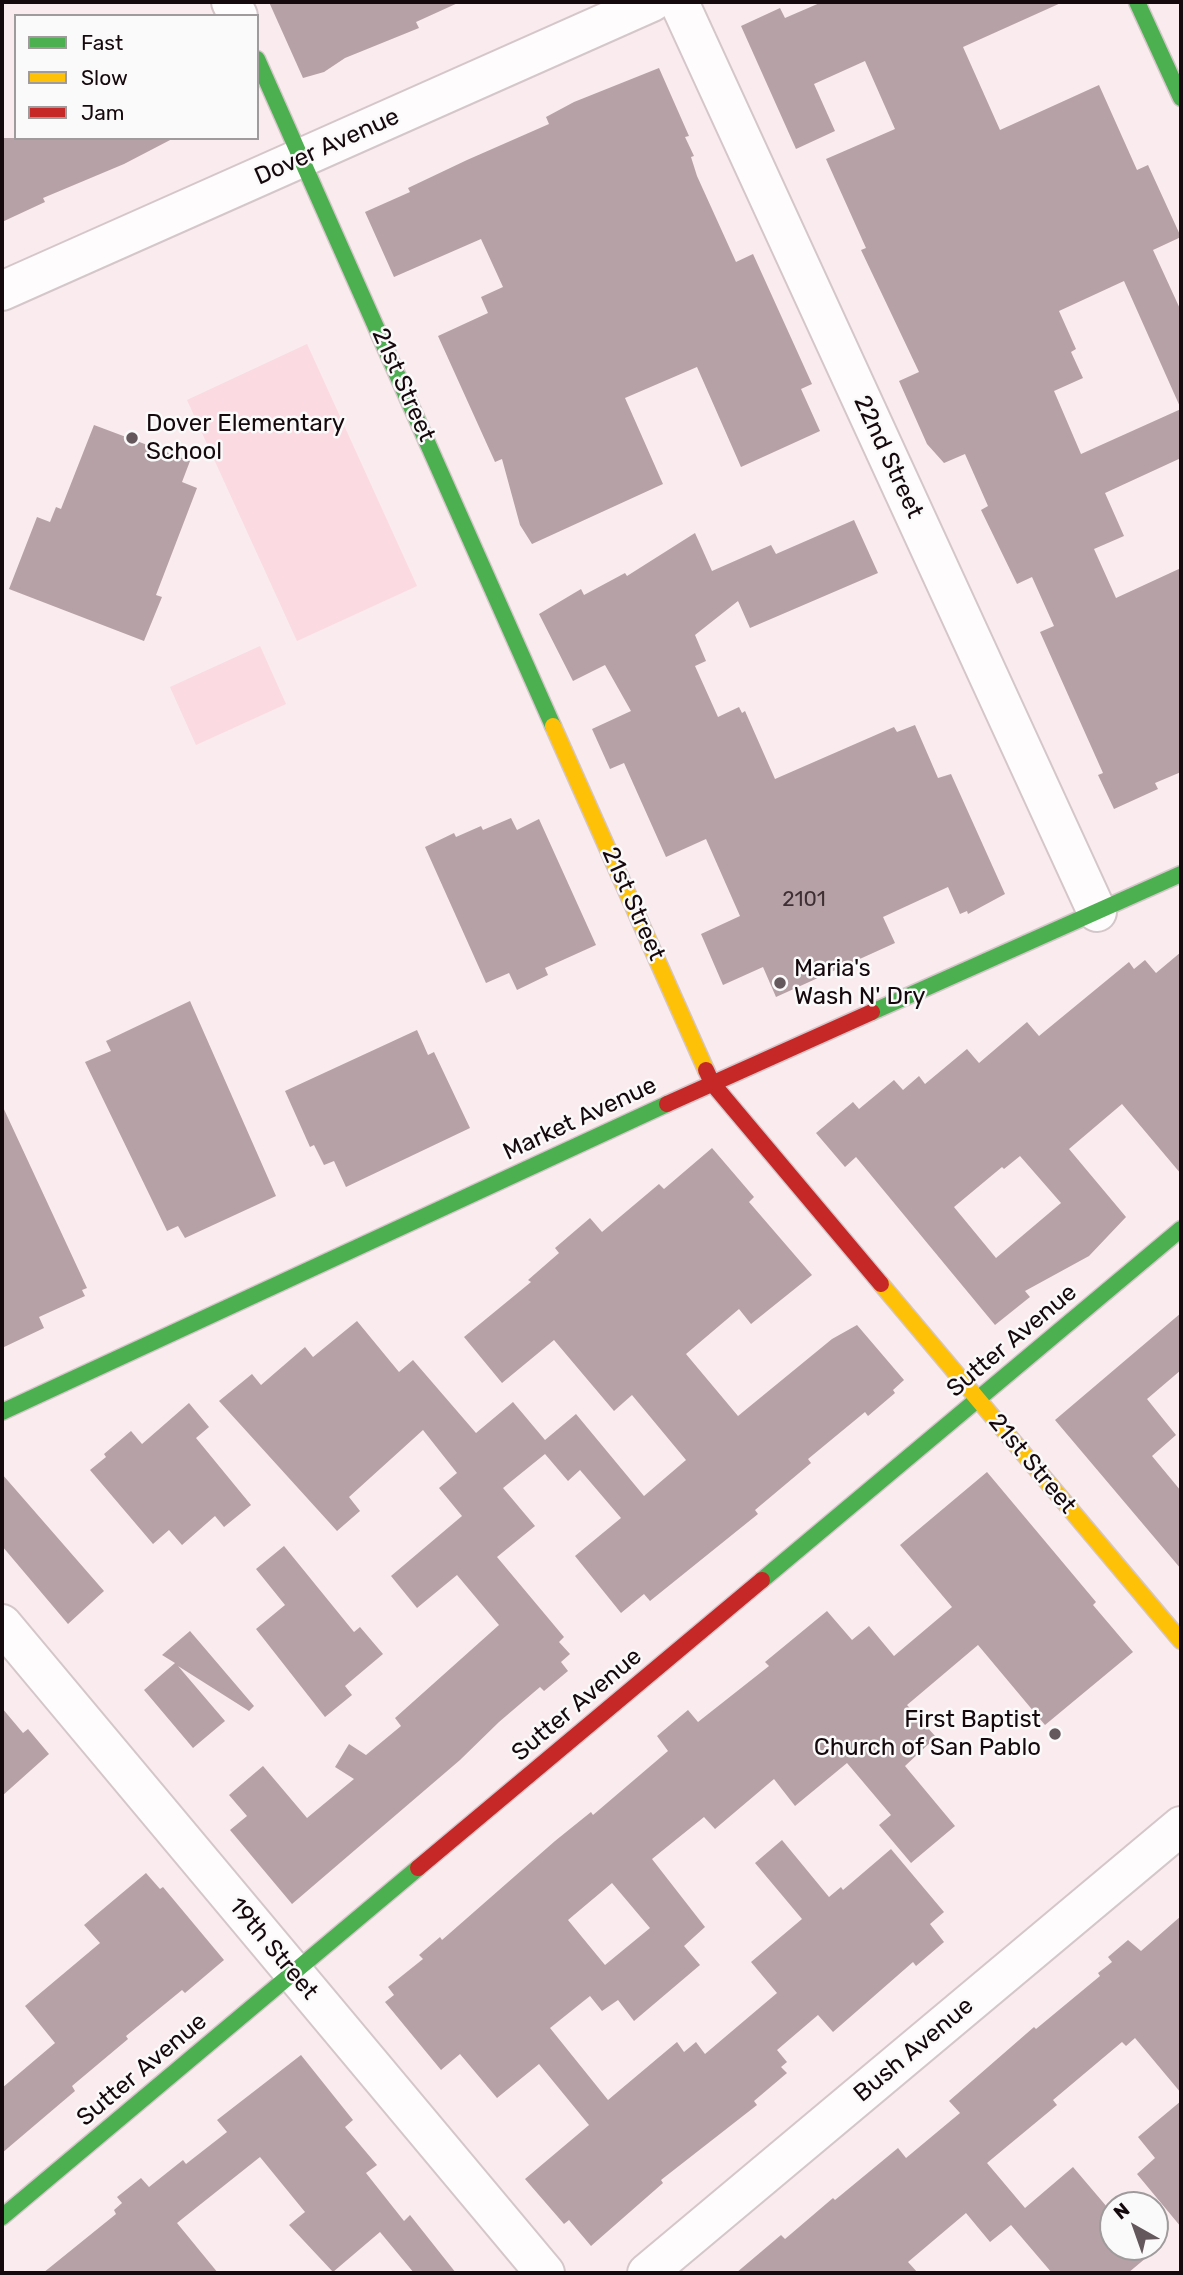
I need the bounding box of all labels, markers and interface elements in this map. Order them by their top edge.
legend [14,14,259,140]
text: Fast [81,30,123,55]
text: Slow [81,65,128,90]
text: Jam [81,100,125,125]
street label: Dover Avenue [250,102,404,192]
street label: 21st Street [365,324,441,446]
street label: 22nd Street [847,391,929,523]
place label: Dover Elementary School [146,410,345,466]
marker: Dover Elementary School [124,430,140,446]
street label: 21st Street [595,843,671,965]
house number: 2101 [782,887,826,913]
place label: Maria's Wash N' Dry [794,955,925,1011]
marker: Maria's Wash N' Dry [772,975,788,991]
street label: Market Avenue [499,1071,661,1167]
street label: Sutter Avenue [941,1278,1083,1404]
street label: 21st Street [982,1408,1082,1520]
street label: Sutter Avenue [506,1642,648,1768]
place label: First Baptist Church of San Pablo [814,1706,1041,1762]
marker: First Baptist Church of San Pablo [1047,1726,1063,1742]
street label: 19th Street [222,1892,324,2006]
street label: Bush Avenue [848,1992,980,2108]
street label: Sutter Avenue [71,2007,213,2133]
north arrow [1099,2191,1169,2261]
text: N [1109,2198,1134,2224]

